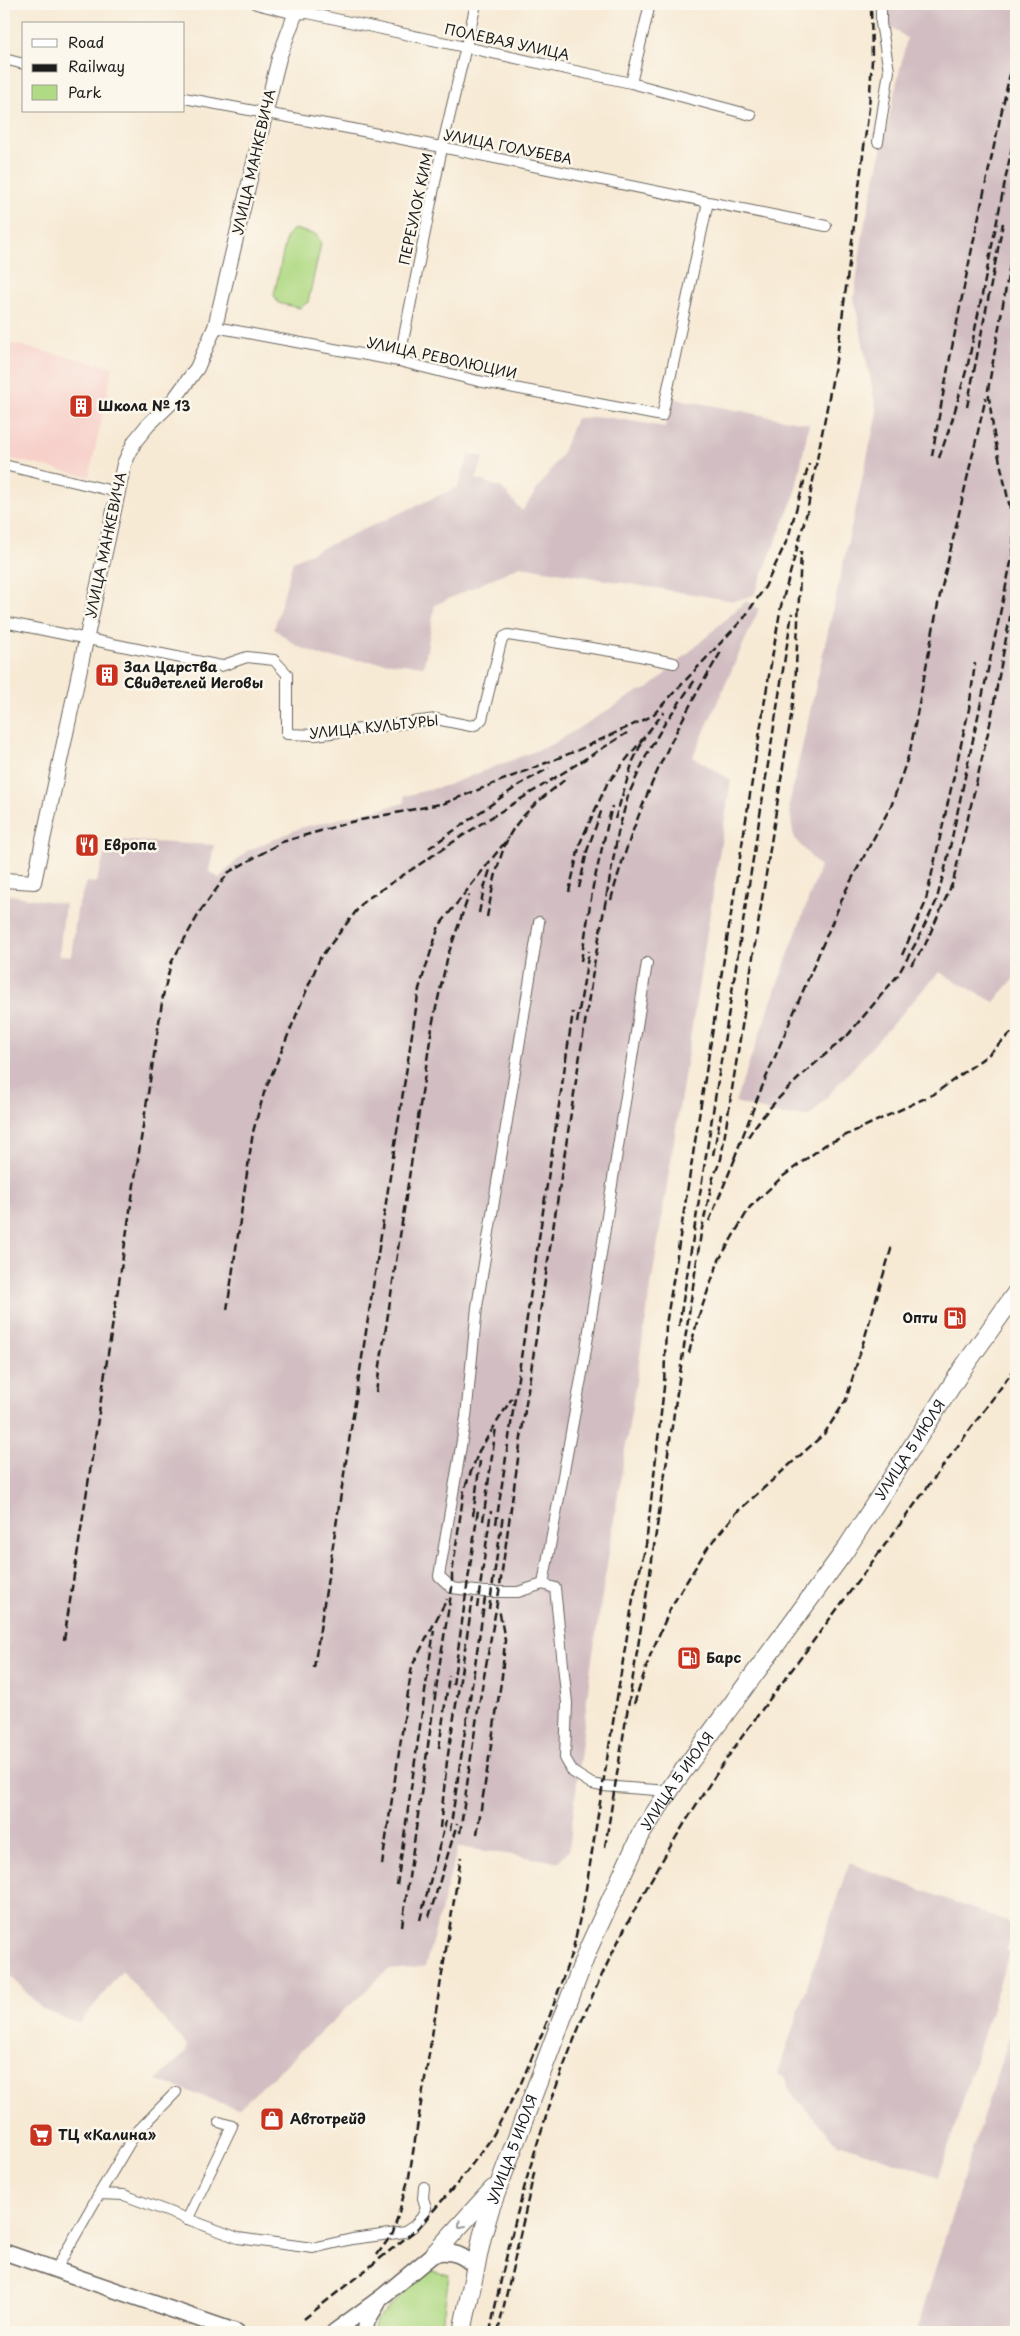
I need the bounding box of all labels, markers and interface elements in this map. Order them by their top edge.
street label: ПОЛЕВАЯ УЛИЦА [443,18,572,65]
legend [22,22,185,112]
text: Road [68,30,104,53]
text: Railway [68,54,125,77]
text: Park [68,80,102,103]
street label: УЛИЦА МАНКЕВИЧА [227,87,280,237]
street label: УЛИЦА ГОЛУБЕВА [442,124,574,169]
street label: ПЕРЕУЛОК КИМ [393,151,438,267]
street label: УЛИЦА РЕВОЛЮЦИИ [365,331,519,384]
building icon: Школа № 13 [68,393,94,419]
place label: Школа № 13 [98,395,190,416]
street label: УЛИЦА МАНКЕВИЧА [80,470,131,620]
place label: Зал Царства Свидетелей Иеговы [123,656,264,693]
building icon: Зал Царства Свидетелей Иеговы [94,662,120,688]
street label: УЛИЦА КУЛЬТУРЫ [308,709,440,744]
restaurant icon: Европа [74,832,100,858]
place label: Европа [104,834,157,855]
fuel station icon: Опти [942,1305,968,1331]
place label: Опти [903,1307,938,1328]
street label: УЛИЦА 5 ИЮЛЯ [870,1395,950,1504]
fuel station icon: Барс [676,1645,702,1671]
place label: Барс [706,1647,741,1668]
street label: УЛИЦА 5 ИЮЛЯ [635,1727,719,1834]
street label: УЛИЦА 5 ИЮЛЯ [482,2091,542,2207]
shop icon: Автотрейд [259,2106,285,2132]
place label: Автотрейд [290,2108,366,2129]
supermarket icon: ТЦ «Калина» [28,2122,54,2148]
place label: ТЦ «Калина» [58,2124,157,2145]
one-way arrow [458,2220,467,2229]

